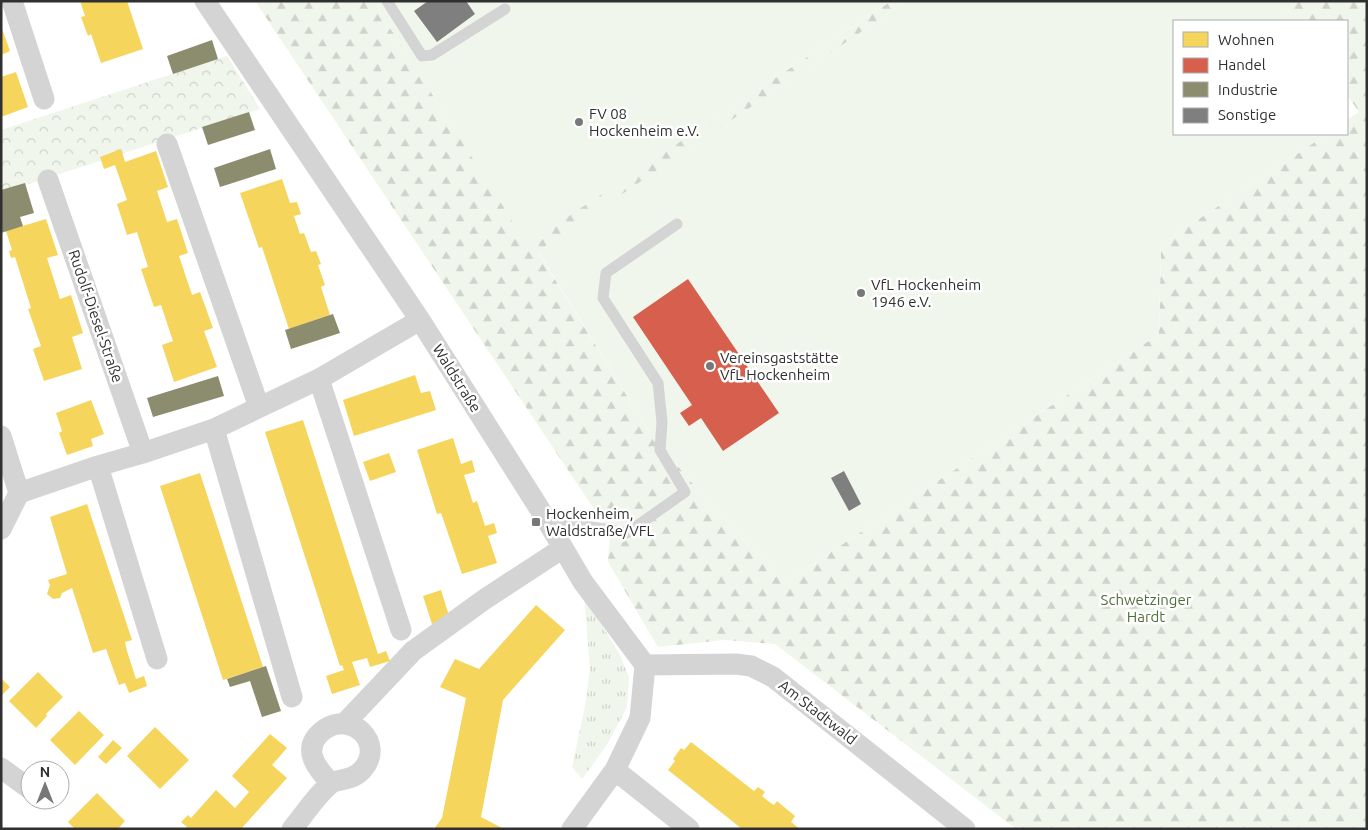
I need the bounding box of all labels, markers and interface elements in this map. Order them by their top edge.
legend [1173,20,1348,135]
text: Wohnen [1218,31,1274,48]
text: Handel [1218,56,1266,73]
text: Industrie [1218,81,1278,98]
place label: FV 08 Hockenheim e.V. [589,105,699,139]
text: Sonstige [1218,106,1276,123]
marker: FV 08 Hockenheim e.V. [573,116,585,128]
street label: Rudolf-Diesel-Straße [65,247,127,385]
place label: VfL Hockenheim 1946 e.V. [871,276,981,310]
marker: VfL Hockenheim 1946 e.V. [855,287,867,299]
street label: Waldstraße [429,341,485,415]
place label: Vereinsgaststätte VfL Hockenheim [720,349,839,383]
marker: Vereinsgaststätte VfL Hockenheim [704,360,716,372]
place label: Hockenheim, Waldstraße/VFL [546,505,655,539]
marker: Hockenheim, Waldstraße/VFL [530,516,542,528]
park label: Schwetzinger Hardt [1101,591,1192,625]
street label: Am Stadtwald [776,676,860,748]
north arrow [20,760,70,810]
text: N [40,764,50,780]

